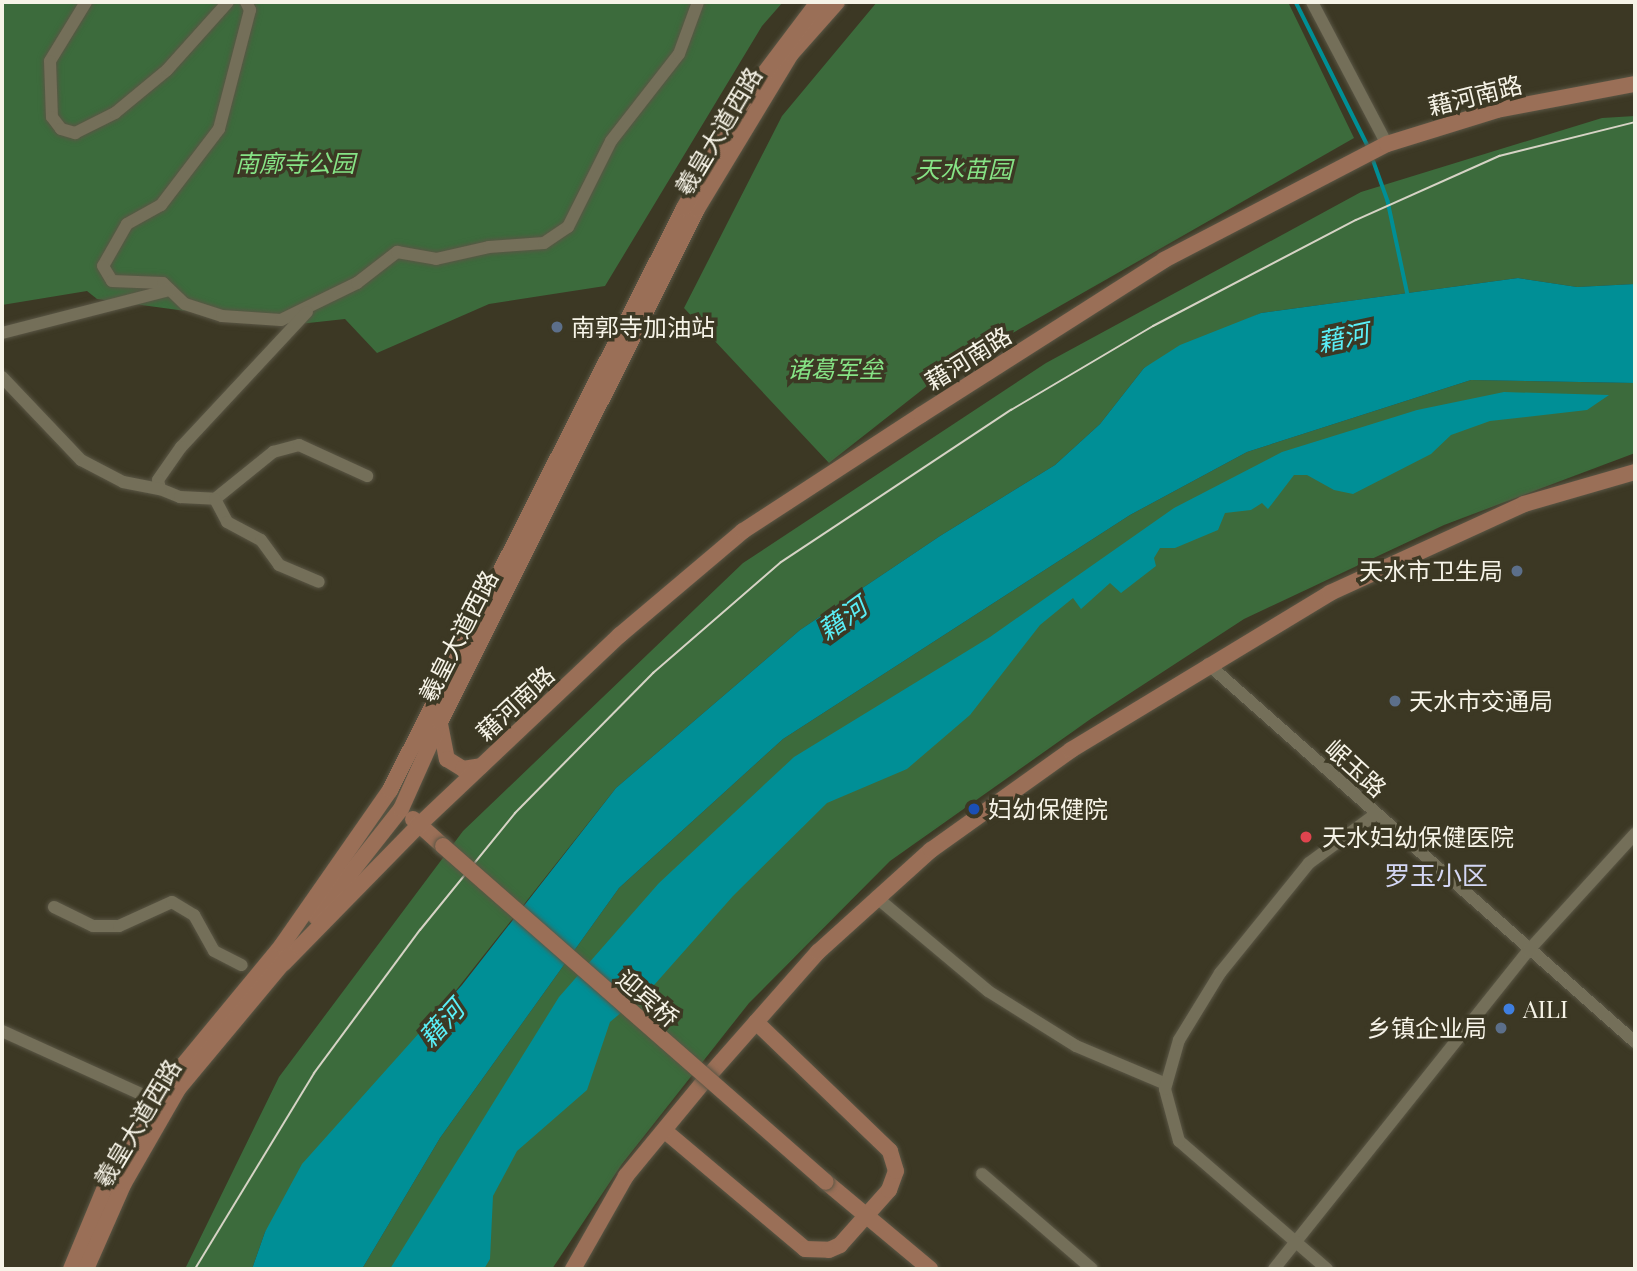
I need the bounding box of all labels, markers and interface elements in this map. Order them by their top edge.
street label: 羲皇大道西路 [669,62,767,200]
street label: 藉河南路 [1425,69,1525,121]
park label: 南廓寺公园 [235,149,355,177]
park label: 天水苗园 [916,155,1012,183]
place label: 南郭寺加油站 [571,313,715,341]
water label: 藉河 [1314,316,1372,358]
marker: 南郭寺加油站 [549,319,565,335]
street label: 藉河南路 [920,320,1016,396]
park label: 诸葛军垒 [787,355,883,383]
place label: 天水市卫生局 [1359,557,1503,585]
marker: 天水市卫生局 [1509,563,1525,579]
street label: 羲皇大道西路 [412,565,504,707]
water label: 藉河 [812,590,872,646]
street label: 藉河南路 [470,660,560,746]
place label: 天水市交通局 [1409,687,1553,715]
marker: 天水市交通局 [1387,693,1403,709]
street label: 岷玉路 [1320,733,1392,803]
place label: 妇幼保健院 [988,795,1108,823]
marker: 妇幼保健院 [966,801,982,817]
place label: 天水妇幼保健医院 [1322,823,1514,851]
marker: 天水妇幼保健医院 [1296,827,1316,847]
district label: 罗玉小区 [1384,859,1488,891]
street label: 迎宾桥 [611,964,685,1032]
water label: 藉河 [412,993,470,1053]
place label: AILI [1523,995,1568,1023]
marker: AILI [1501,1001,1517,1017]
place label: 乡镇企业局 [1367,1014,1487,1042]
marker: 乡镇企业局 [1493,1020,1509,1036]
street label: 羲皇大道西路 [88,1054,186,1192]

